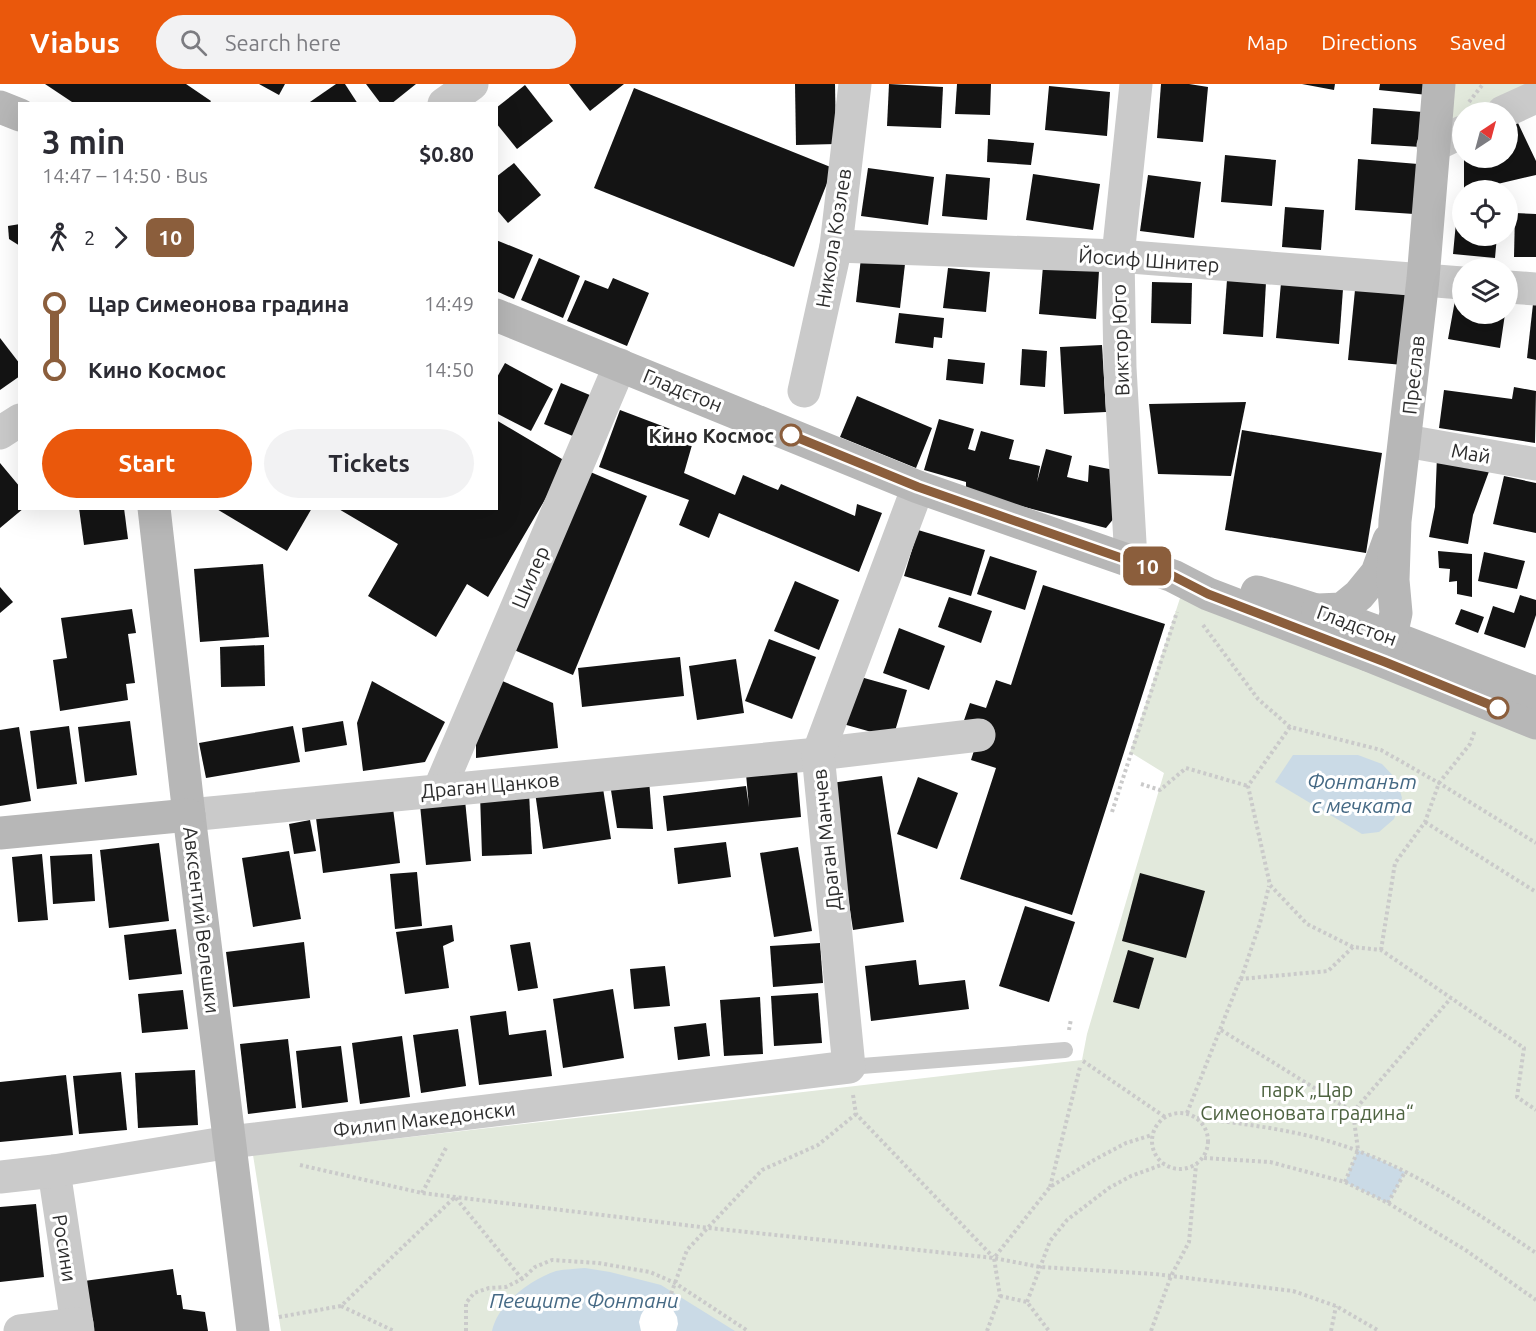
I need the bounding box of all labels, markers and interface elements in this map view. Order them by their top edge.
search box [156,15,576,69]
icon: search [177,26,210,59]
text: Viabus [30,27,120,58]
text: Search here [225,30,341,55]
text: Map [1247,30,1288,54]
text: Directions [1321,30,1417,54]
text: Saved [1450,30,1506,54]
north arrow [1452,102,1518,168]
map controls [1452,102,1518,324]
text: 3 min [42,123,125,160]
text: $0.80 [419,141,474,166]
text: 14:47 – 14:50 · Bus [42,164,208,187]
street label: Никола Козлев [811,167,855,309]
button: locate [1452,180,1518,246]
icon: walk [42,221,75,254]
icon: forward [104,221,137,254]
text: 10 [158,225,182,249]
text: 2 [84,226,95,249]
street label: Йосиф Шнитер [1078,244,1220,276]
button: layers [1452,258,1518,324]
street label: Виктор Юго [1107,284,1133,396]
text: Цар Симеонова градина [88,291,349,316]
text: 14:49 [424,292,474,315]
street label: Преслав [1397,334,1429,416]
text: Кино Космос [88,357,226,382]
text: 14:50 [424,358,474,381]
street label: Гладстон [640,364,726,416]
place label: Кино Космос [648,424,774,447]
marker: Кино Космос [780,424,802,446]
button: Start [42,429,252,498]
button: Tickets [264,429,474,498]
street label: Май [1450,438,1492,468]
street label: Шилер [507,542,553,612]
line badge: 10 [1120,546,1174,586]
text: 10 [1135,554,1159,578]
street label: Гладстон [1314,600,1400,650]
unlabelled marker [1487,697,1509,719]
street label: Драган Цанков [420,767,560,803]
street label: Драган Манчев [807,768,845,912]
water label: Фонтанът с мечката [1307,769,1417,817]
street label: Авксентий Велешки [179,825,225,1015]
park label: парк „Цар Симеоновата градина“ [1200,1078,1414,1124]
street label: Филип Македонски [331,1096,517,1142]
street label: Росини [48,1213,82,1283]
water label: Пеещите Фонтани [490,1288,678,1312]

